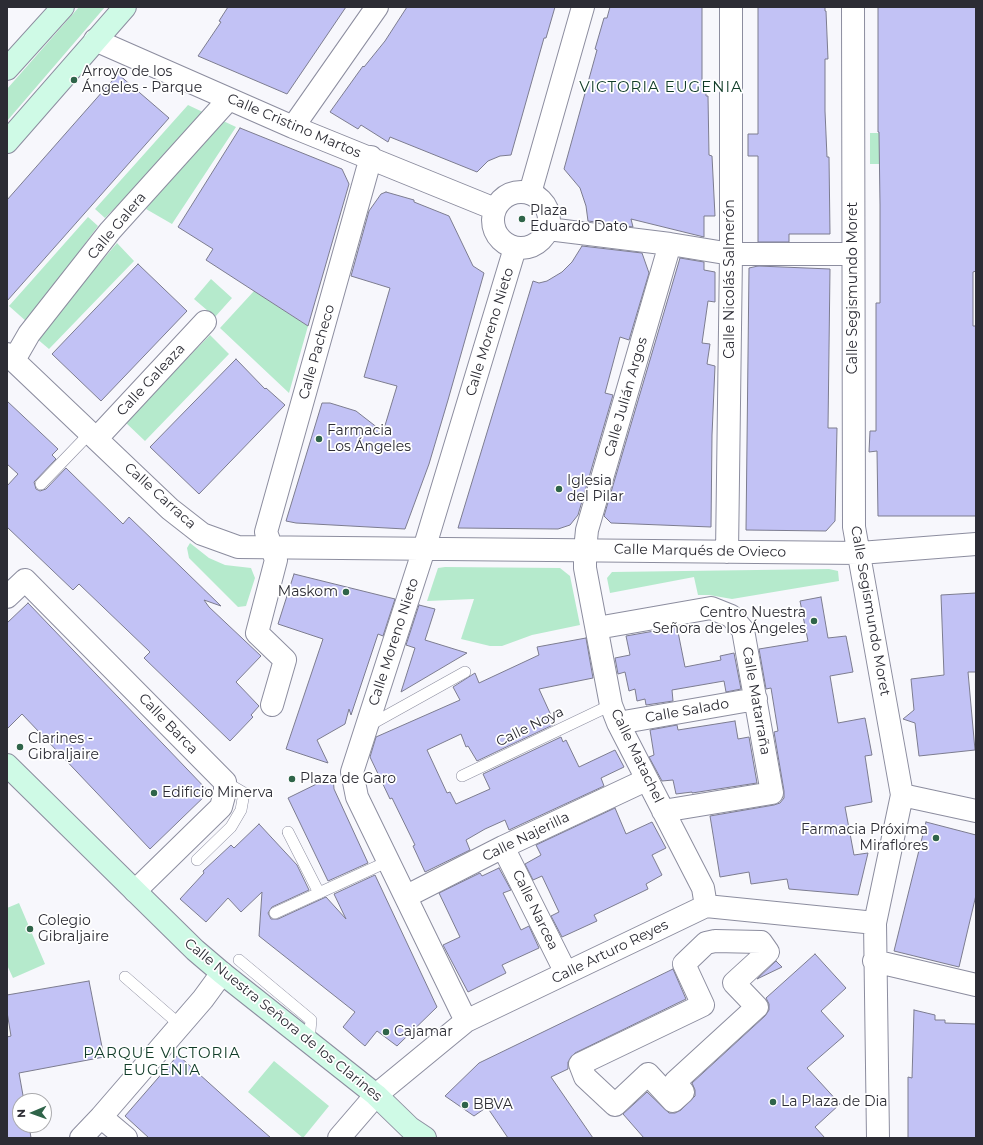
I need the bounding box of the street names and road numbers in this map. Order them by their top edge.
street label: Calle Cristino Martos [225,90,363,162]
street label: Calle Galera [84,189,150,263]
street label: Calle Nicolás Salmerón [722,199,738,359]
street label: Calle Segismundo Moret [845,202,861,374]
street label: Calle Moreno Nieto [462,266,518,398]
street label: Calle Pacheco [295,303,339,401]
street label: Calle Julián Argos [601,335,651,459]
street label: Calle Galeaza [113,340,189,420]
street label: Calle Carraca [121,459,199,533]
street label: Calle Segismundo Moret [847,525,893,697]
street label: Calle Marqués de Ovieco [614,541,786,561]
street label: Calle Moreno Nieto [365,576,423,708]
street label: Calle Matarraña [738,646,774,756]
street label: Calle Barca [135,690,201,758]
street label: Calle Salado [644,695,730,727]
street label: Calle Noya [493,703,567,751]
street label: Calle Matachel [607,706,667,806]
street label: Calle Najerilla [480,809,572,865]
street label: Calle Narcea [508,867,562,953]
street label: Calle Arturo Reyes [549,916,671,988]
street label: Calle Nuestra Señora de los Clarines [181,935,385,1105]

